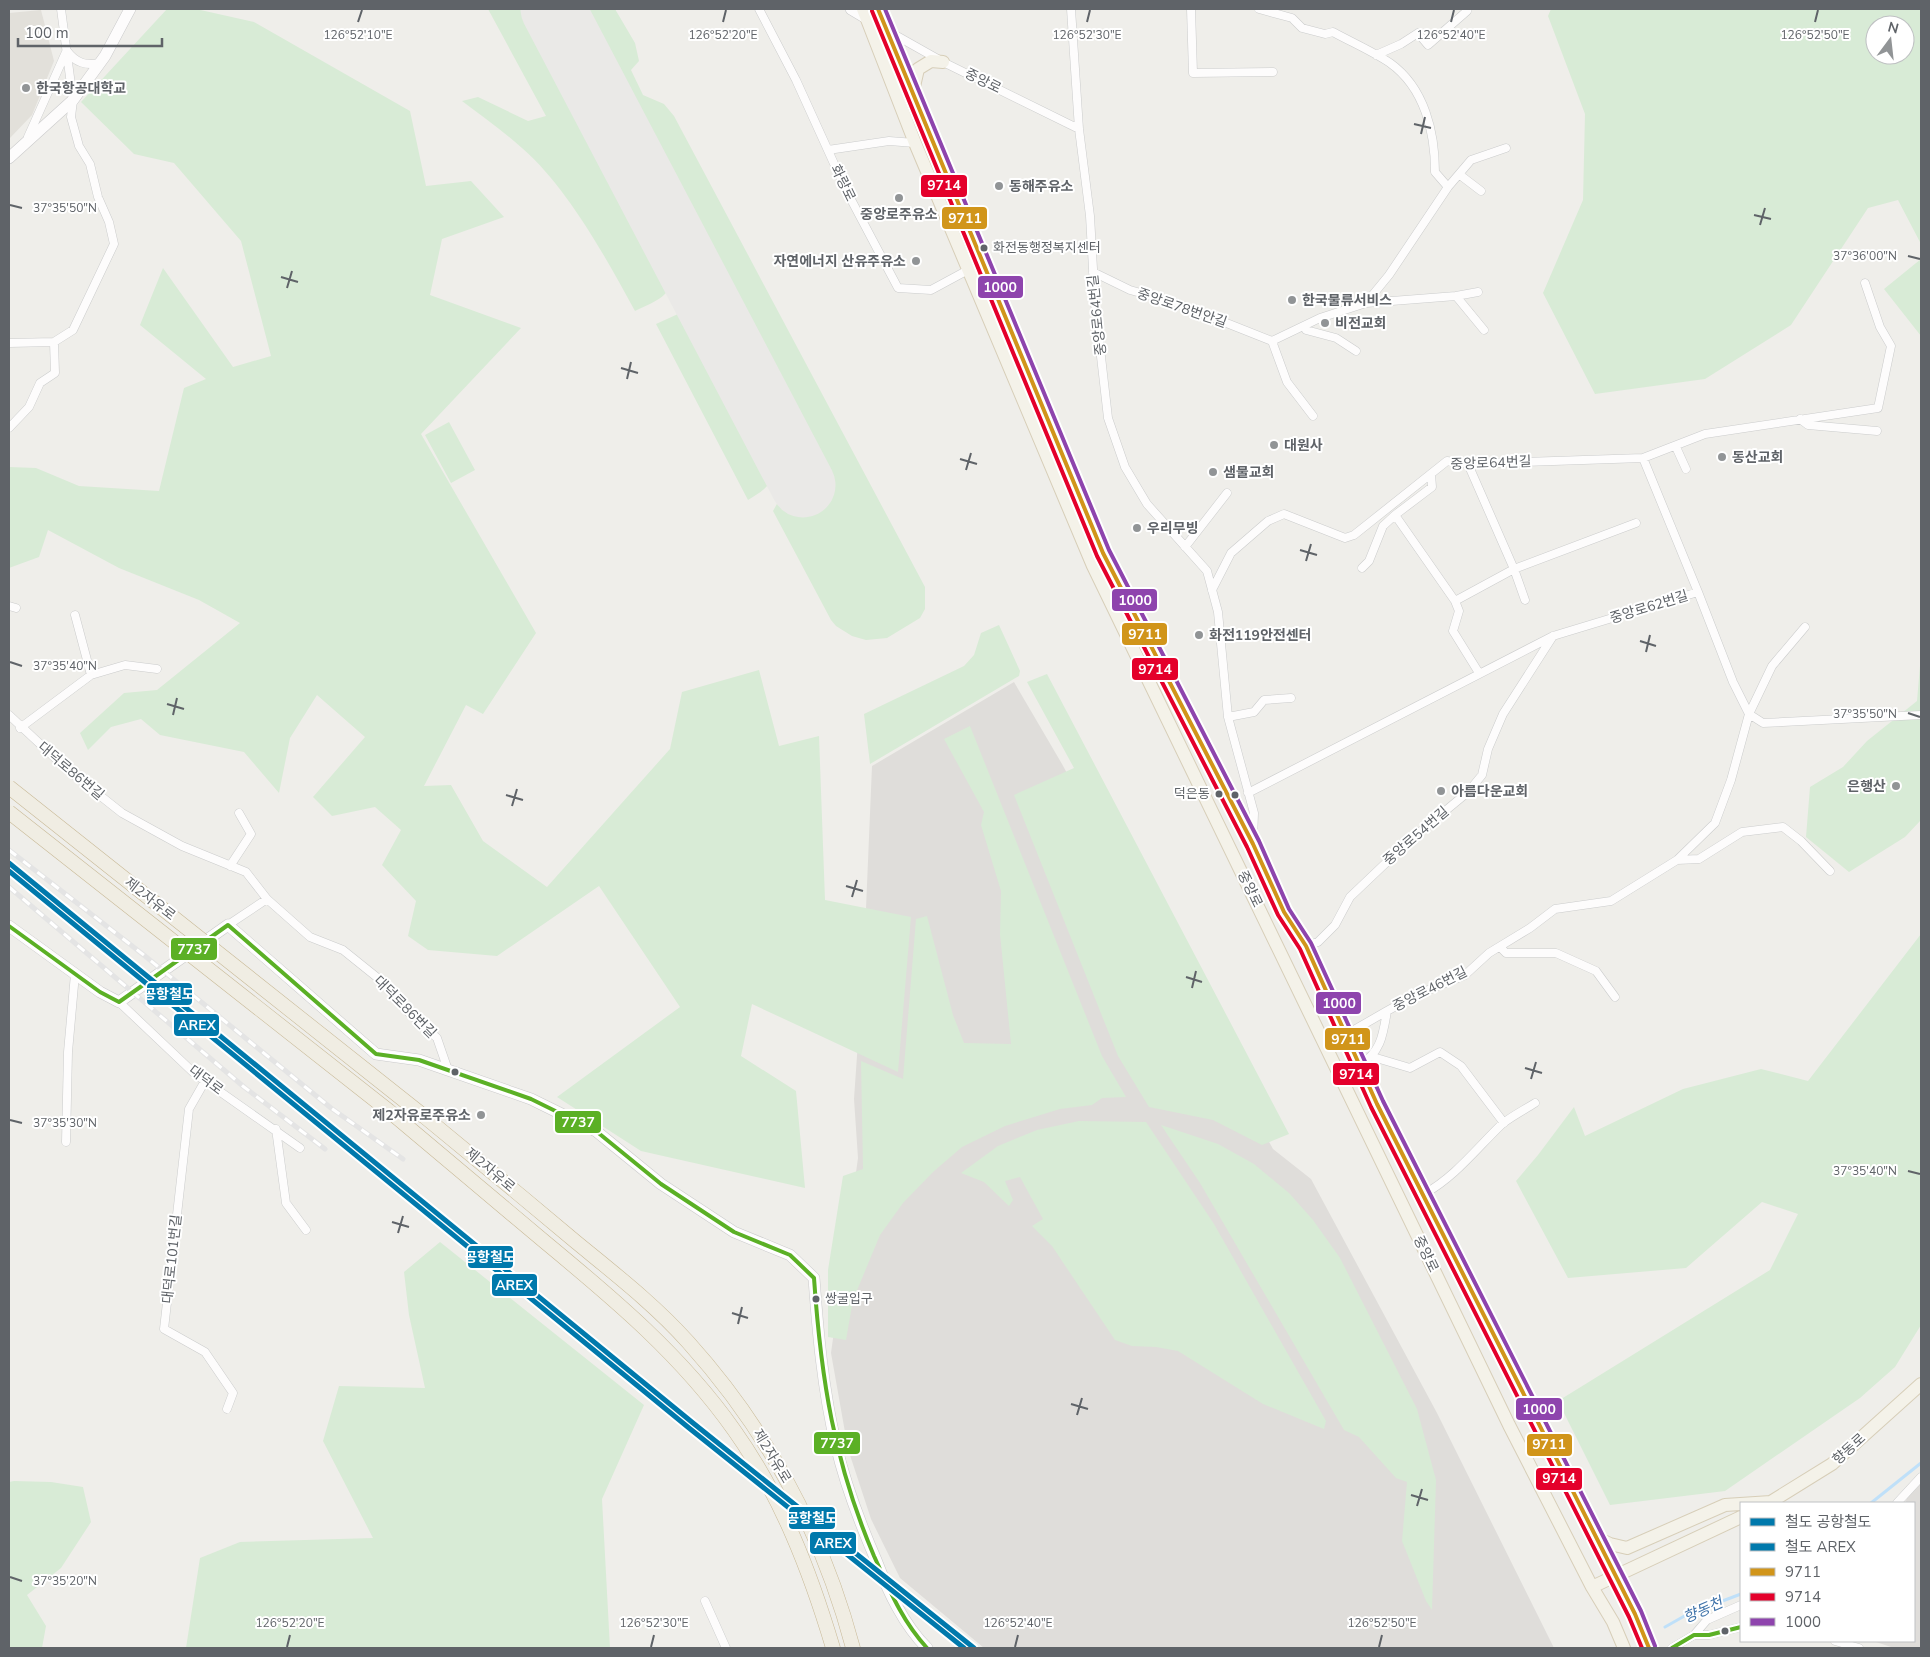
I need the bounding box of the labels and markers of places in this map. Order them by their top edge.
place label: 한국항공대학교 [36,79,126,98]
marker: 한국항공대학교 [20,82,32,94]
place label: 동해주유소 [1009,177,1074,196]
marker: 동해주유소 [993,180,1005,192]
marker: 중앙로주유소 [893,192,905,204]
place label: 중앙로주유소 [860,205,938,224]
place label: 화전동행정복지센터 [993,239,1101,257]
marker: 화전동행정복지센터 [979,243,989,253]
place label: 자연에너지 산유주유소 [773,252,906,271]
marker: 자연에너지 산유주유소 [910,255,922,267]
place label: 한국물류서비스 [1302,291,1392,310]
marker: 한국물류서비스 [1286,294,1298,306]
place label: 비전교회 [1335,314,1387,333]
marker: 비전교회 [1319,317,1331,329]
place label: 대원사 [1284,436,1323,455]
marker: 대원사 [1268,439,1280,451]
place label: 동산교회 [1732,448,1784,467]
marker: 동산교회 [1716,451,1728,463]
place label: 샘물교회 [1223,463,1275,482]
marker: 샘물교회 [1207,466,1219,478]
place label: 우리무빙 [1147,519,1199,538]
marker: 우리무빙 [1131,522,1143,534]
place label: 화전119안전센터 [1209,626,1311,645]
marker: 화전119안전센터 [1193,629,1205,641]
place label: 은행산 [1847,777,1886,796]
marker: 은행산 [1890,780,1902,792]
place label: 아름다운교회 [1451,782,1528,801]
place label: 덕은동 [1174,785,1210,803]
marker: 아름다운교회 [1435,785,1447,797]
marker: 덕은동 [1214,789,1224,799]
unlabelled marker [1230,790,1240,800]
unlabelled marker [450,1067,460,1077]
place label: 제2자유로주유소 [372,1106,471,1125]
marker: 제2자유로주유소 [475,1109,487,1121]
place label: 쌍굴입구 [825,1290,873,1308]
marker: 쌍굴입구 [811,1294,821,1304]
unlabelled marker [1720,1626,1730,1636]

